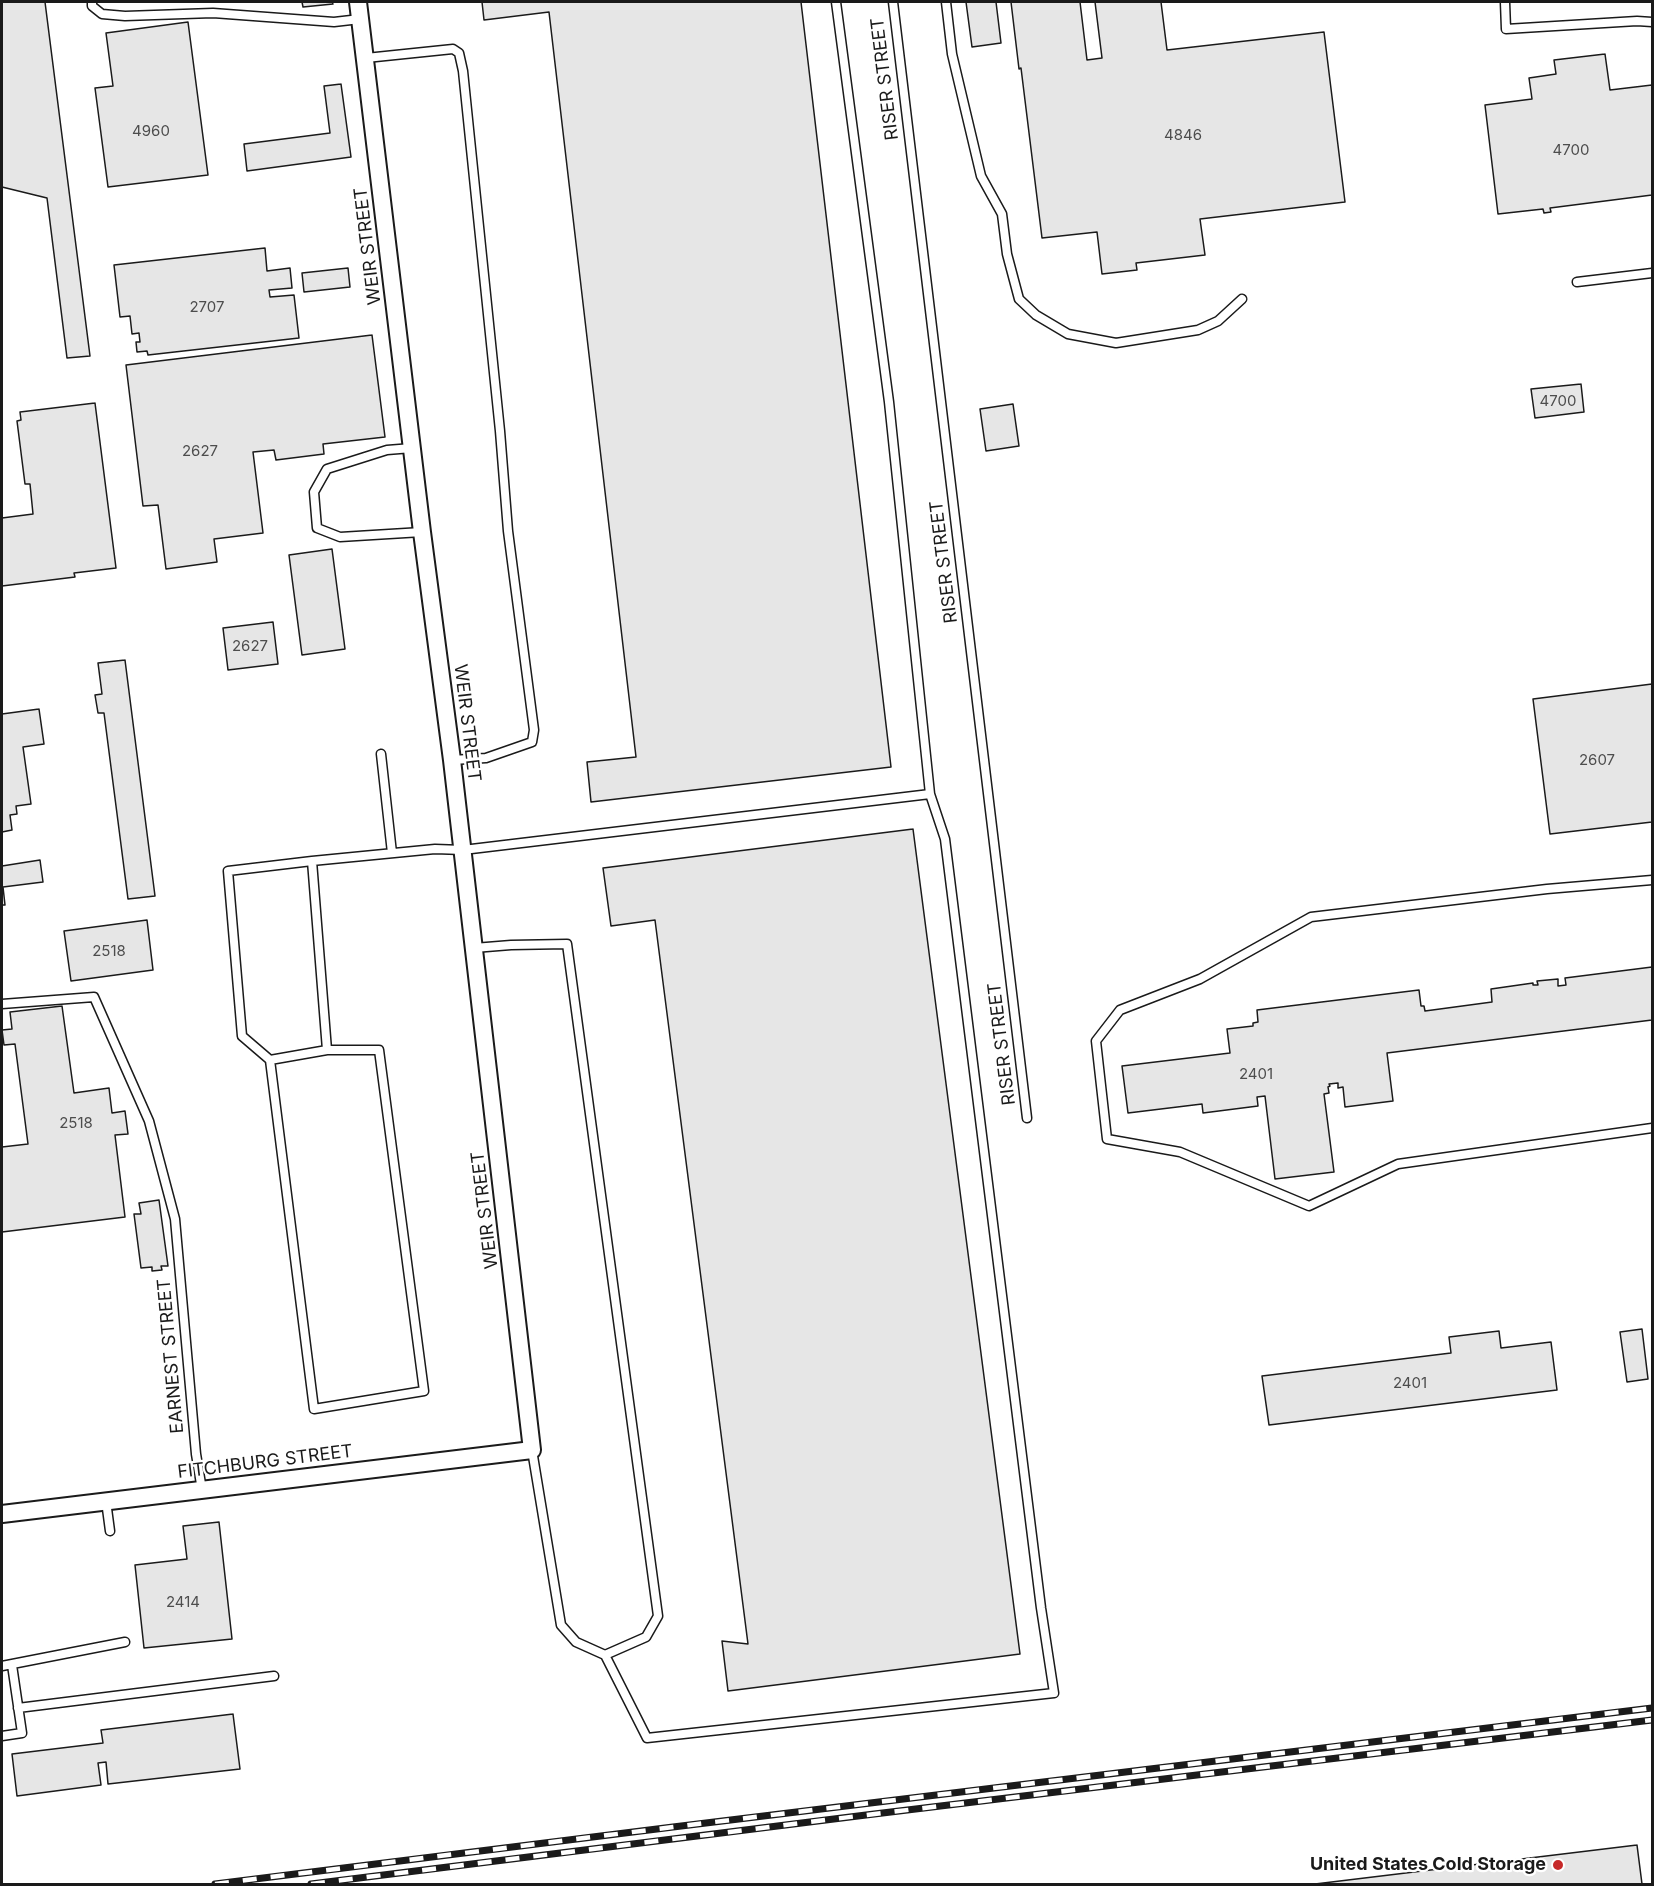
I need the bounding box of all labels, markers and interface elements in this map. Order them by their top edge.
street label: RISER STREET [867,16,903,142]
house number: 4960 [132,122,170,140]
house number: 4846 [1164,126,1202,144]
house number: 4700 [1553,141,1589,159]
street label: WEIR STREET [350,186,386,306]
house number: 2707 [189,298,225,316]
house number: 4700 [1540,392,1576,410]
house number: 2627 [182,442,218,460]
street label: RISER STREET [926,499,962,625]
house number: 2627 [232,637,268,655]
street label: WEIR STREET [449,663,485,783]
house number: 2607 [1579,751,1615,769]
house number: 2518 [92,942,126,960]
street label: RISER STREET [984,981,1020,1107]
house number: 2401 [1239,1065,1273,1083]
house number: 2518 [59,1114,93,1132]
street label: WEIR STREET [467,1150,503,1270]
street label: EARNEST STREET [153,1278,189,1434]
house number: 2401 [1393,1374,1427,1392]
street label: FITCHBURG STREET [176,1441,354,1483]
house number: 2414 [166,1593,200,1611]
place label: United States Cold Storage [1310,1854,1546,1876]
marker: United States Cold Storage [1551,1858,1565,1872]

